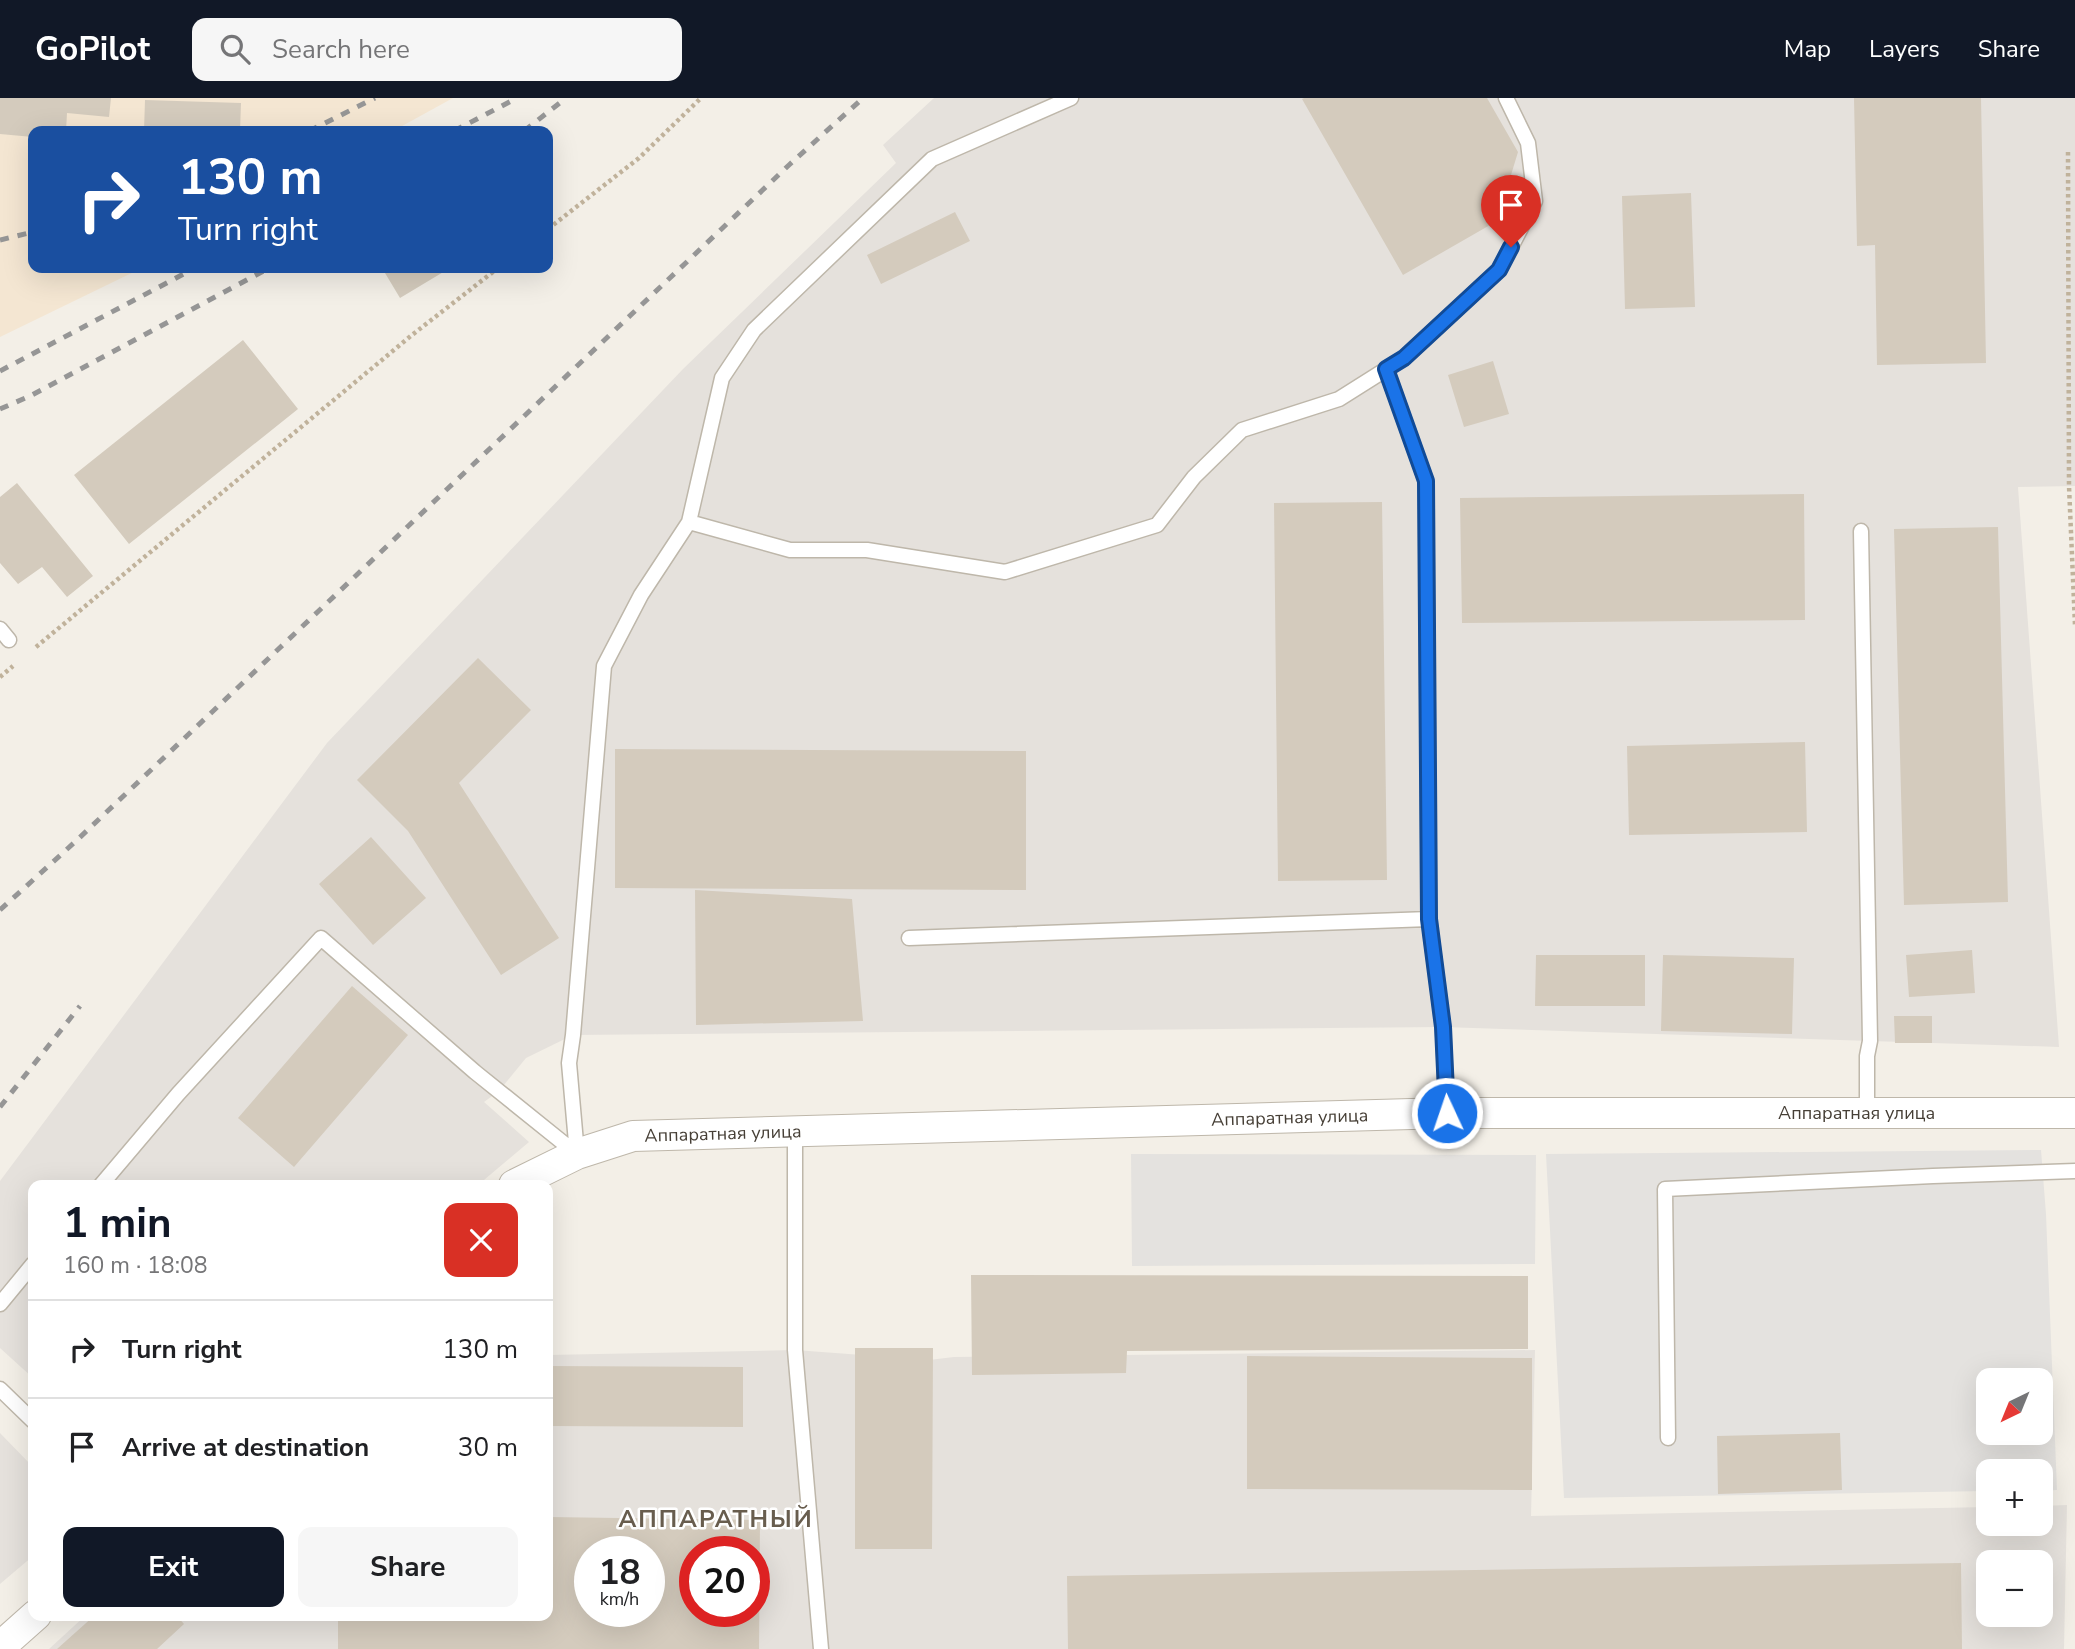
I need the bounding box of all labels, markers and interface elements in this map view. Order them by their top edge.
search box [192,18,682,81]
text: GoPilot [35,27,150,72]
icon: search [216,30,254,68]
text: Search here [272,32,410,67]
text: Map [1784,33,1831,65]
text: Layers [1869,33,1940,65]
text: Share [1978,33,2040,65]
text: 130 m [178,144,322,211]
icon: right [63,154,154,245]
pin [1481,175,1541,247]
icon: arrive [1492,186,1530,224]
text: Turn right [178,208,318,251]
position arrow [1410,1076,1484,1150]
street label: Аппаратная улица [1778,1101,1935,1125]
street label: Аппаратная улица [1211,1103,1369,1132]
street label: Аппаратная улица [644,1119,802,1148]
text: 1 min [63,1195,172,1252]
button: close [444,1203,518,1277]
text: 160 m · 18:08 [63,1250,208,1281]
icon: right [63,1330,101,1368]
text: Turn right [122,1332,241,1367]
text: 130 m [442,1332,518,1367]
north arrow [1976,1368,2053,1446]
map controls [1976,1368,2053,1627]
icon: arrive [63,1428,101,1466]
text: Arrive at destination [122,1430,369,1465]
text: 30 m [458,1430,518,1465]
button: + [1976,1459,2053,1536]
district label: АППАРАТНЫЙ [618,1503,814,1535]
button: Exit [63,1527,284,1607]
button: Share [298,1527,518,1607]
speed limit sign: 20 [679,1536,770,1627]
text: 18 [598,1549,641,1596]
button: − [1976,1550,2053,1627]
text: km/h [600,1587,639,1611]

